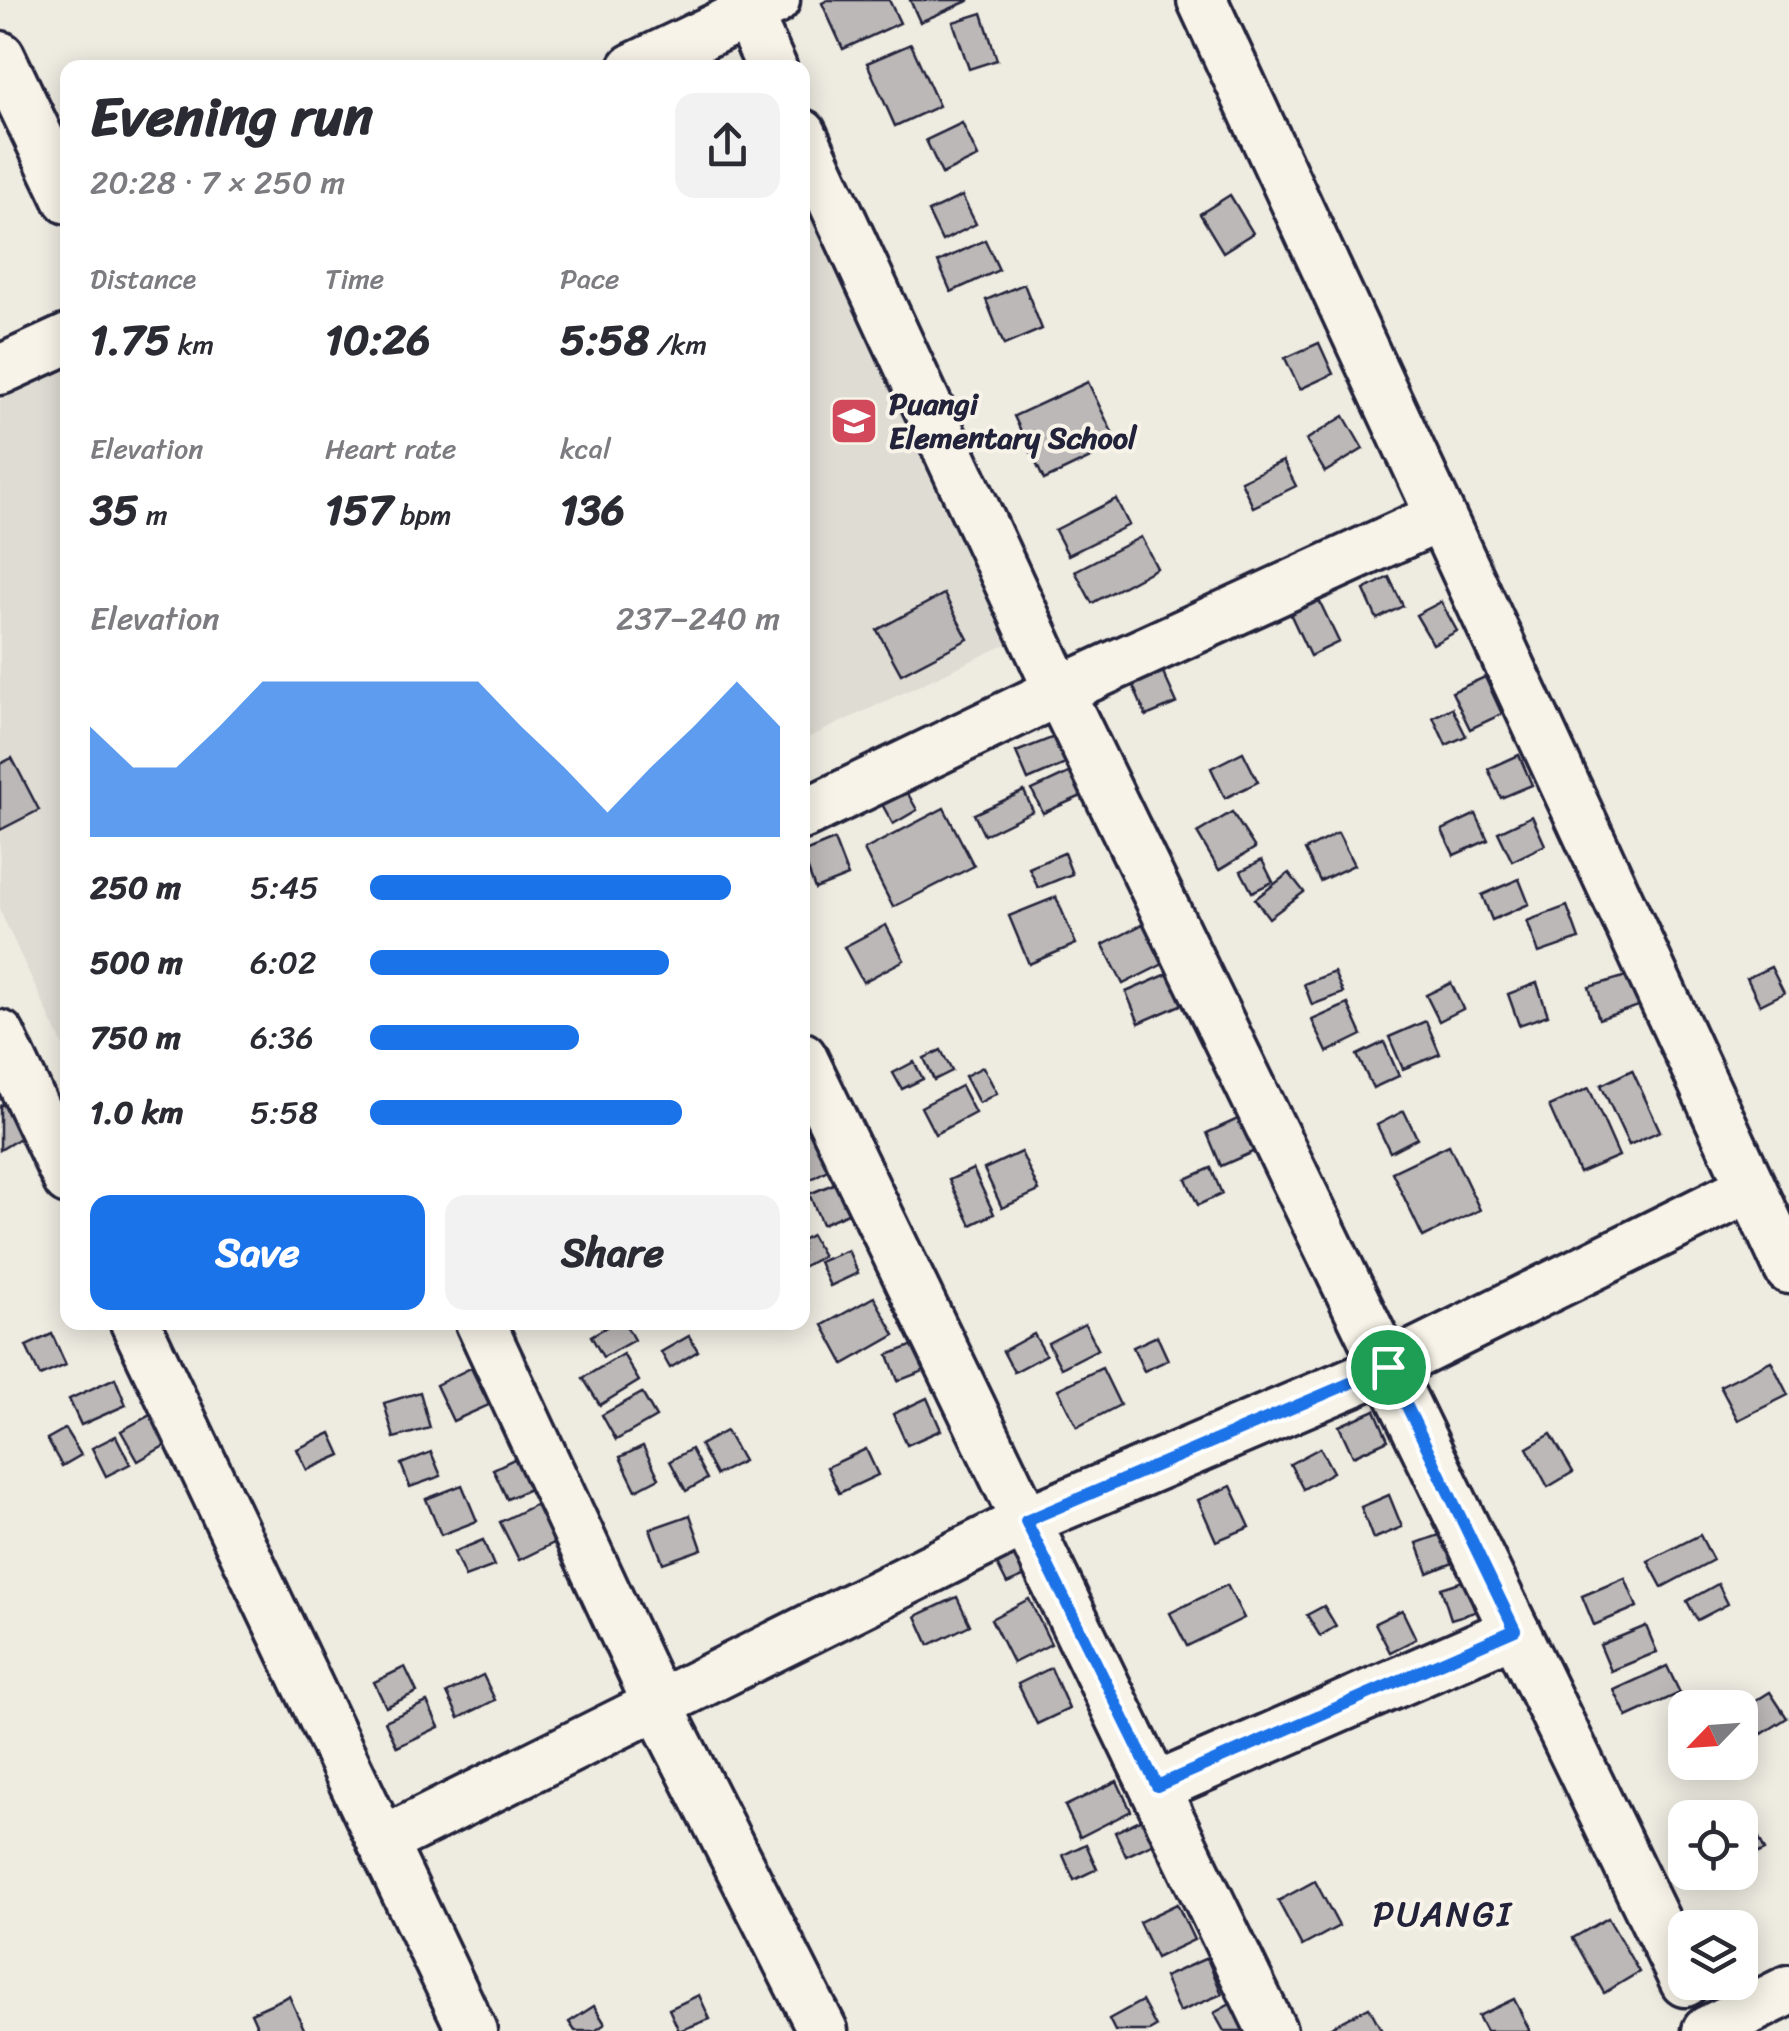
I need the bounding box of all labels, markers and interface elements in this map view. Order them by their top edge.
text: Evening run [90,68,373,165]
button: share [675,93,780,198]
text: 20:28 · 7 × 250 m [90,154,345,211]
text: Distance [90,254,196,303]
text: Time [325,254,384,303]
text: Pace [560,254,619,303]
text: 1.75 [90,303,170,377]
text: 10:26 [325,303,430,377]
text: 5:58 [560,303,649,377]
text: km [170,320,214,369]
text: /km [649,320,707,369]
place label: Puangi Elementary School [889,377,1138,465]
school or university icon: Puangi Elementary School [828,395,880,447]
text: Elevation [90,424,203,473]
text: Heart rate [325,424,456,473]
text: kcal [560,424,611,473]
text: 35 [90,473,139,547]
text: 157 [325,473,393,547]
text: 136 [560,473,625,547]
text: m [139,490,168,539]
text: bpm [393,490,452,539]
text: Elevation [90,590,220,647]
text: 237–240 m [616,590,780,647]
text: 250 m [90,859,181,916]
text: 5:45 [250,859,319,916]
text: 500 m [90,934,183,991]
text: 6:02 [250,934,317,991]
text: 750 m [90,1009,181,1066]
text: 6:36 [250,1009,314,1066]
text: 1.0 km [90,1084,184,1141]
text: 5:58 [250,1084,318,1141]
button: Save [90,1195,425,1310]
button: Share [445,1195,780,1310]
pin [1346,1325,1431,1410]
icon: arrive [1361,1340,1416,1395]
north arrow [1668,1690,1758,1780]
map controls [1668,1690,1758,2000]
button: locate [1668,1800,1758,1890]
district label: PUANGI [1373,1883,1513,1945]
button: layers [1668,1910,1758,2000]

